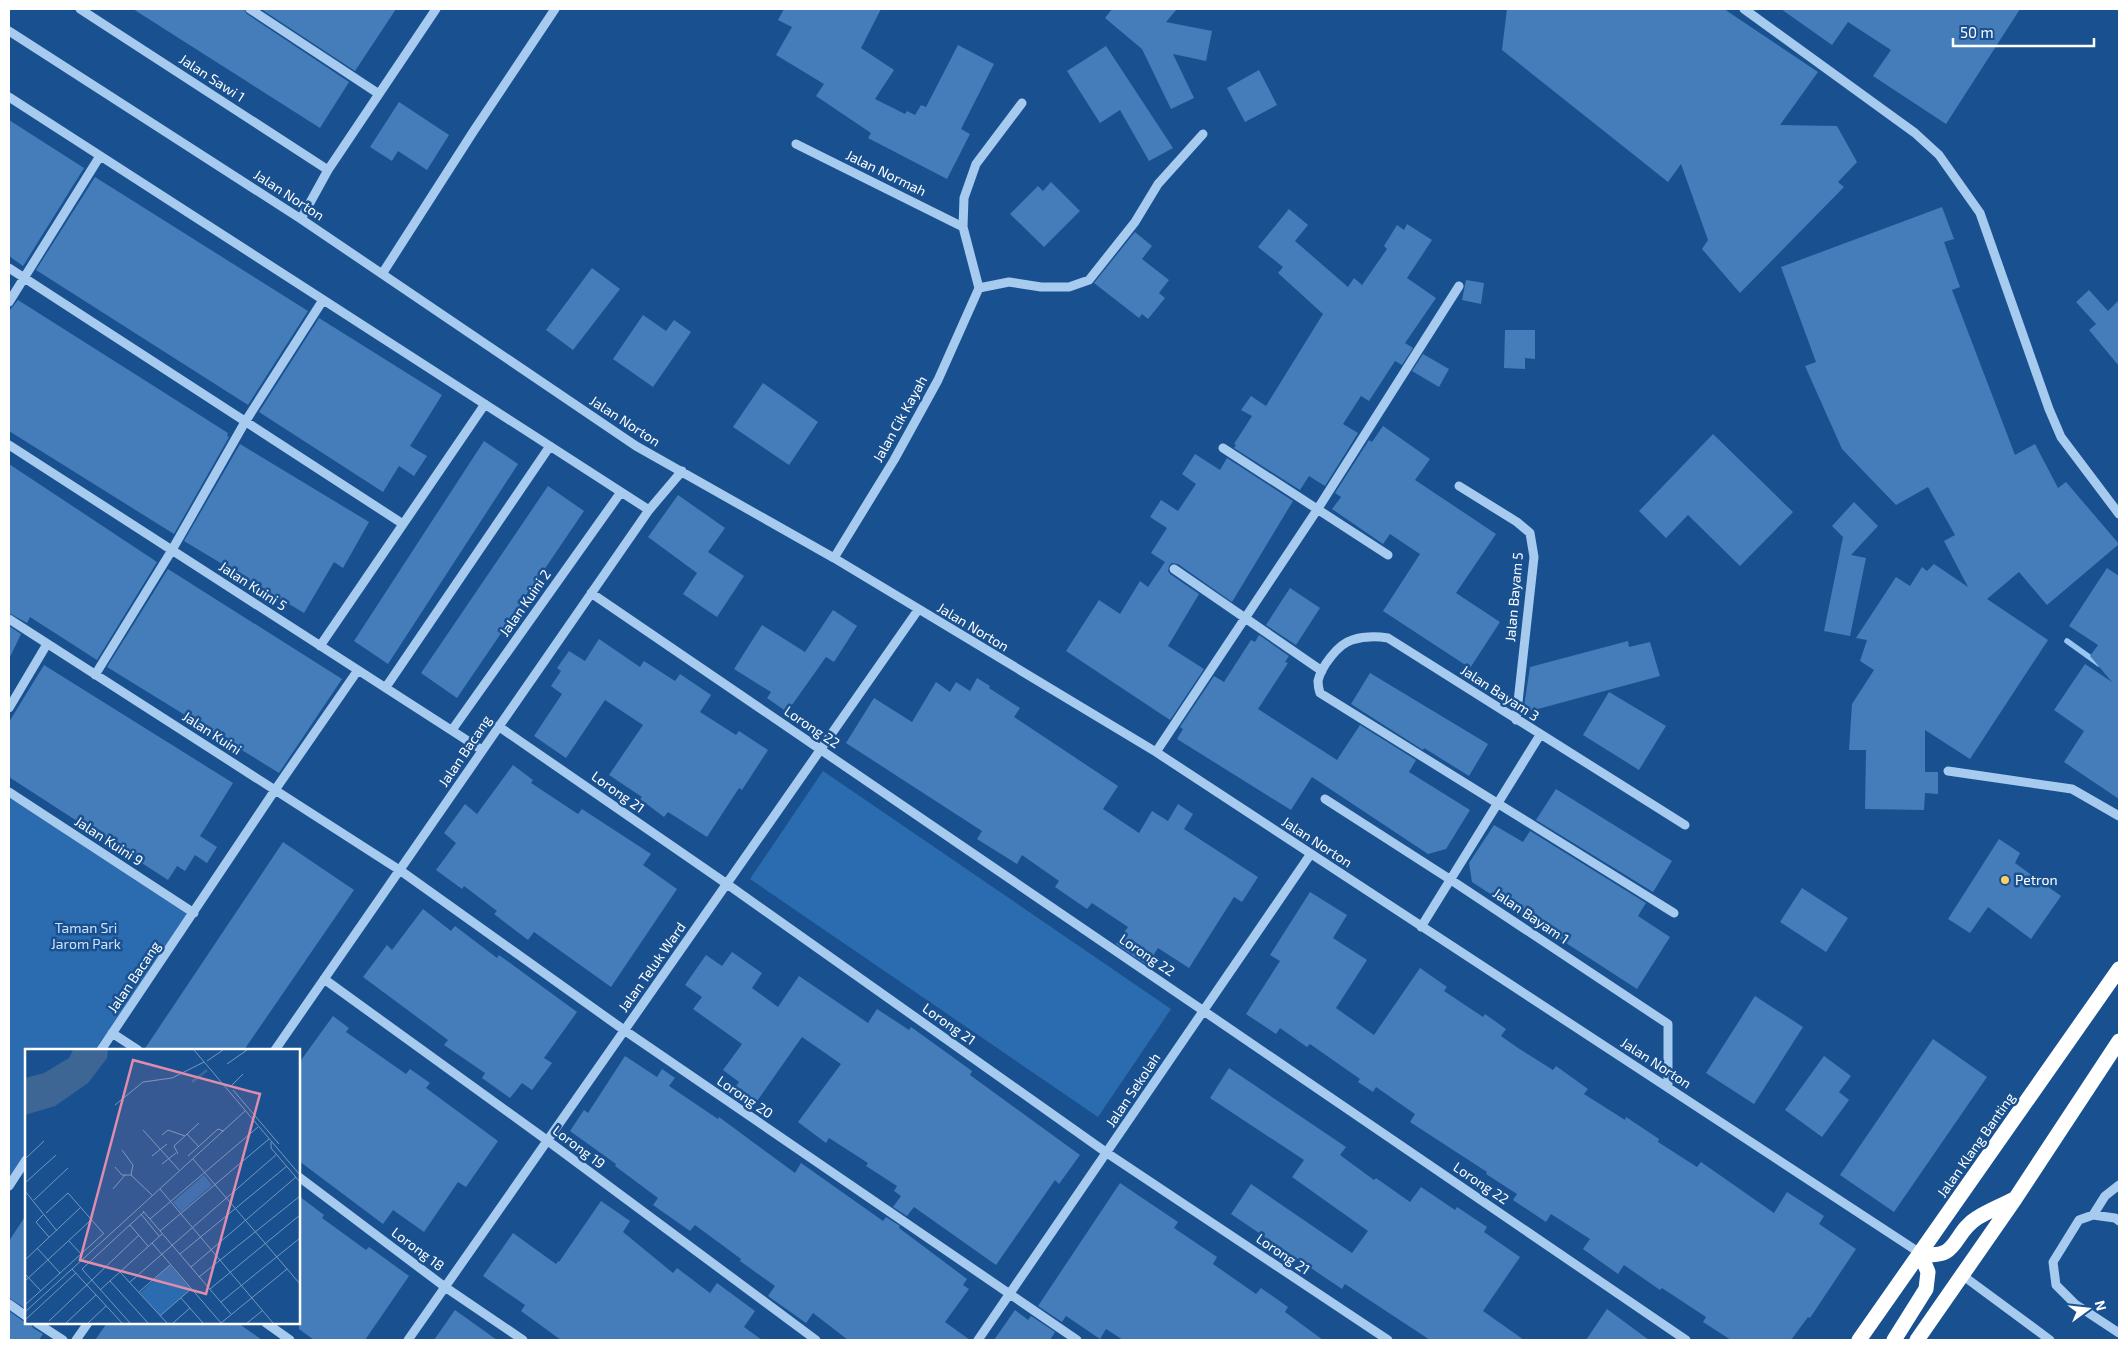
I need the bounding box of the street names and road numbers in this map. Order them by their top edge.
street label: Jalan Sawi 1 [176,50,248,105]
street label: Jalan Normah [843,146,929,199]
street label: Jalan Norton [251,166,328,224]
street label: Jalan Cik Kayah [869,373,930,465]
street label: Jalan Norton [587,392,664,450]
street label: Jalan Bayam 5 [1501,551,1526,642]
street label: Jalan Kuini 5 [216,557,290,614]
street label: Jalan Kuini 2 [495,566,554,639]
street label: Jalan Norton [934,599,1012,655]
street label: Jalan Bayam 3 [1458,661,1543,724]
street label: Lorong 22 [781,702,843,751]
street label: Jalan Kuini [180,707,245,758]
street label: Jalan Bacang [435,712,495,790]
street label: Lorong 21 [588,767,648,816]
street label: Jalan Kuini 9 [72,812,147,869]
street label: Jalan Norton [1279,813,1356,871]
street label: Jalan Bayam 1 [1490,884,1572,947]
street label: Jalan Teluk Ward [614,919,689,1015]
street label: Lorong 22 [1116,930,1178,979]
street label: Jalan Bacang [104,938,164,1016]
street label: Lorong 21 [919,999,979,1048]
street label: Jalan Norton [1618,1034,1695,1092]
street label: Jalan Sekolah [1102,1049,1164,1130]
street label: Lorong 20 [714,1072,777,1121]
street label: Jalan Klang Banting [1933,1089,2018,1200]
street label: Lorong 19 [550,1121,609,1172]
street label: Lorong 22 [1450,1158,1512,1207]
street label: Lorong 18 [389,1223,448,1274]
street label: Lorong 21 [1253,1229,1313,1278]

